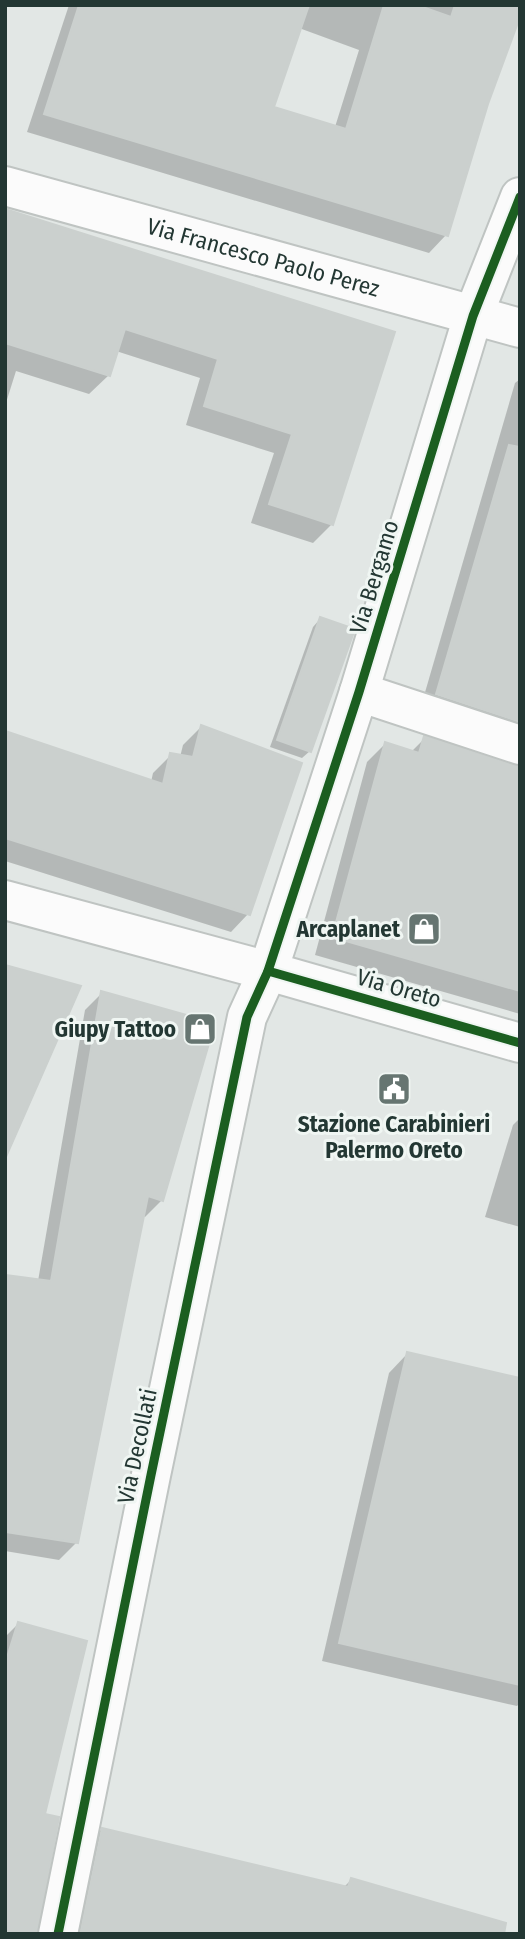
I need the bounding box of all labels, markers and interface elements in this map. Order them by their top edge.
street label: Via Francesco Paolo Perez [144,212,383,303]
street label: Via Bergamo [343,517,405,637]
shop icon: Arcaplanet [405,910,443,948]
place label: Arcaplanet [296,915,401,943]
street label: Via Oreto [353,963,445,1013]
shop icon: Giupy Tattoo [181,1010,219,1048]
place label: Giupy Tattoo [55,1015,176,1043]
public building icon: Stazione Carabinieri Palermo Oreto [375,1070,413,1108]
place label: Stazione Carabinieri Palermo Oreto [298,1110,490,1164]
street label: Via Decollati [111,1386,163,1506]

